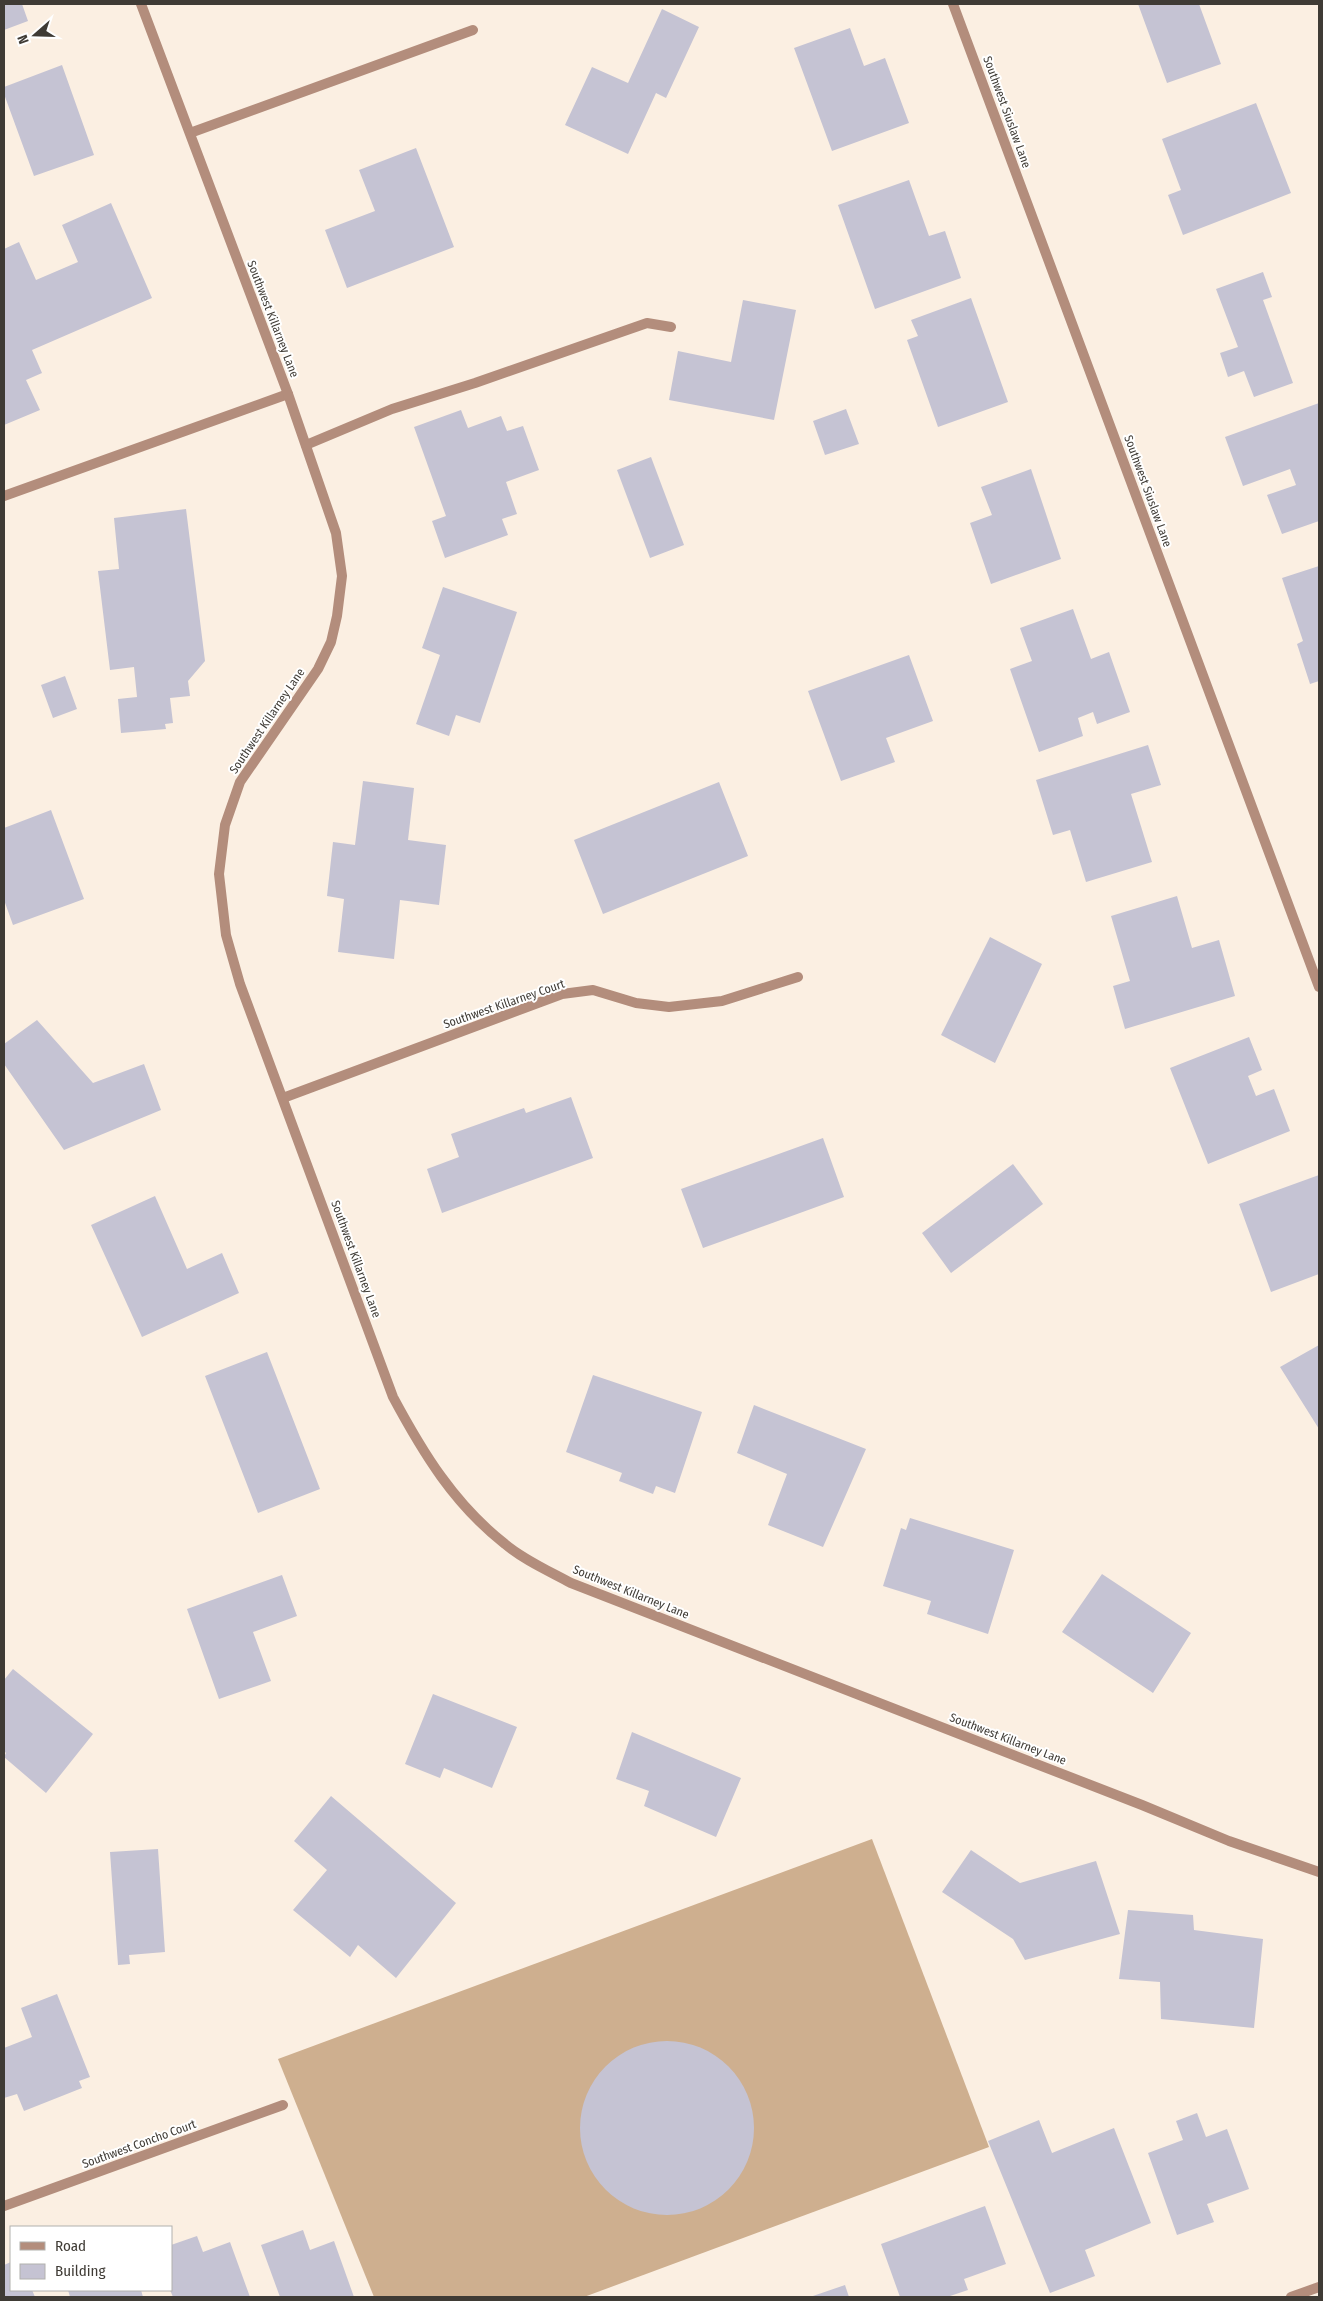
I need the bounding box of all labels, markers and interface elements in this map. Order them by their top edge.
north arrow [10,10,60,60]
text: N [14,32,33,46]
street label: Southwest Siuslaw Lane [980,54,1034,170]
street label: Southwest Killarney Lane [244,259,302,379]
street label: Southwest Siuslaw Lane [1121,433,1175,549]
street label: Southwest Killarney Lane [227,666,307,776]
street label: Southwest Killarney Court [442,977,566,1031]
street label: Southwest Killarney Lane [328,1198,384,1320]
street label: Southwest Killarney Lane [571,1562,691,1622]
street label: Southwest Killarney Lane [948,1710,1068,1768]
street label: Southwest Concho Court [80,2117,198,2171]
legend [10,2226,172,2291]
text: Road [55,2237,86,2255]
text: Building [55,2262,106,2280]

